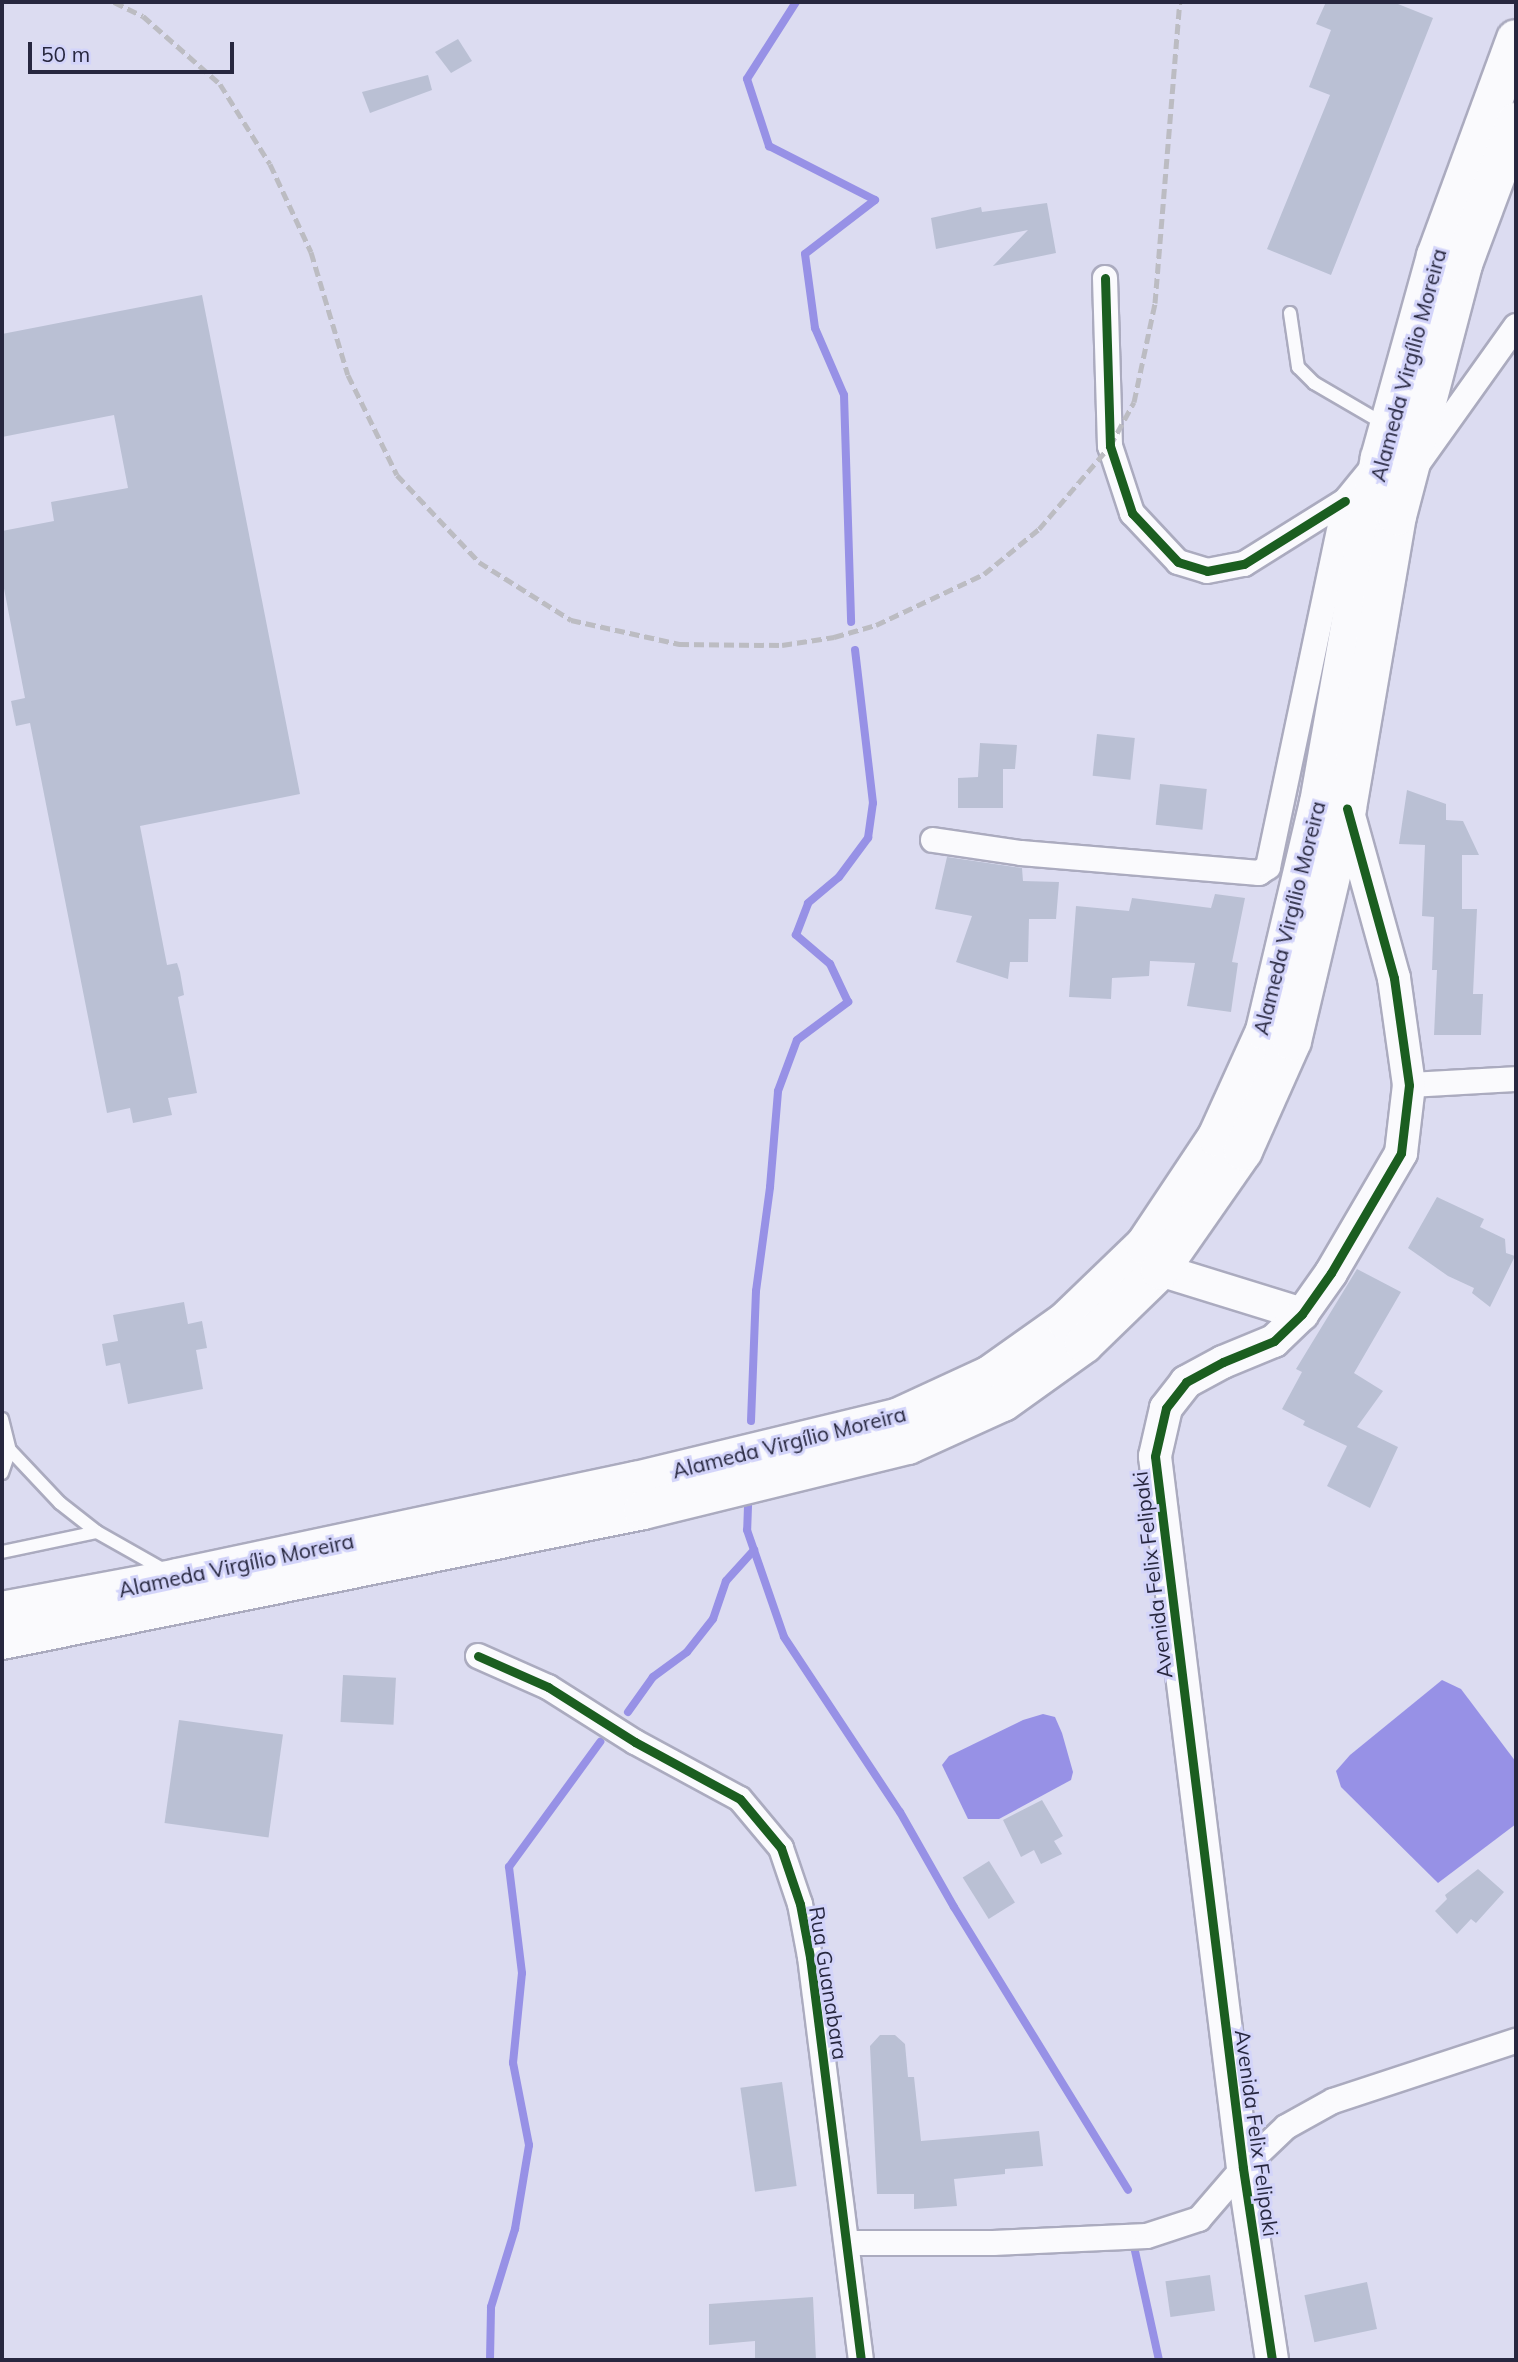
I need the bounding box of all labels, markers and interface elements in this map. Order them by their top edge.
scale bar [32,28,238,72]
text: 50 m [41,41,90,67]
street label: Alameda Virgílio Moreira [1365,246,1451,484]
street label: Alameda Virgílio Moreira [1248,798,1330,1038]
street label: Alameda Virgílio Moreira [669,1401,909,1483]
street label: Avenida Felix Felipaki [1127,1470,1177,1680]
street label: Alameda Virgílio Moreira [116,1528,356,1602]
street label: Rua Guanabara [804,1904,854,2062]
street label: Avenida Felix Felipaki [1230,2028,1284,2238]

